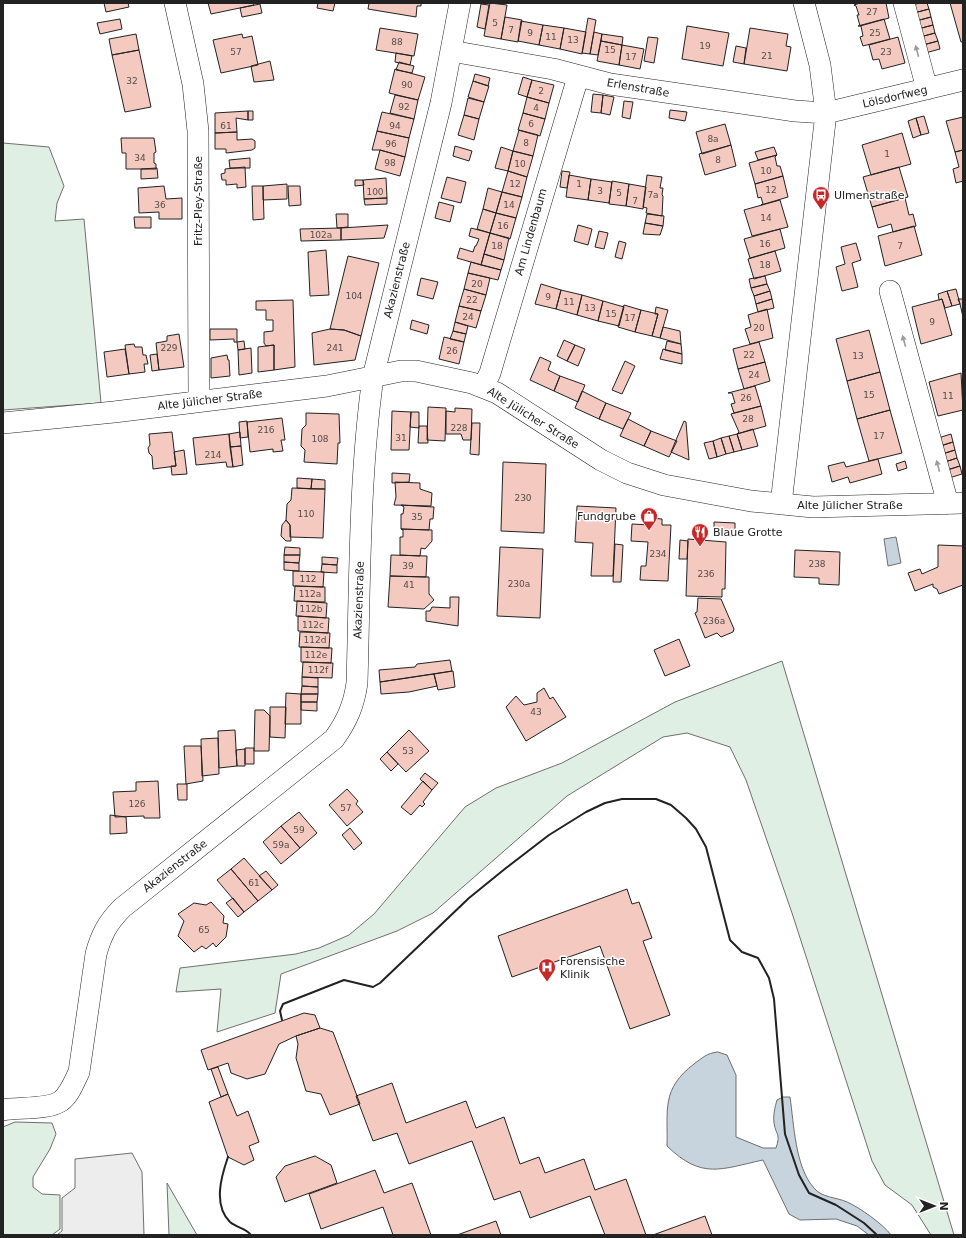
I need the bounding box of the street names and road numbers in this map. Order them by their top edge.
street label: Erlenstraße [606,76,671,100]
street label: Lölsdorfweg [861,83,929,111]
street label: Fritz-Pley-Straße [192,156,205,246]
street label: Am Lindenbaum [512,187,550,277]
street label: Akazienstraße [381,240,413,319]
street label: Alte Jülicher Straße [485,385,581,452]
street label: Alte Jülicher Straße [157,387,263,413]
street label: Alte Jülicher Straße [797,499,903,512]
street label: Akazienstraße [351,561,367,639]
street label: Akazienstraße [140,837,210,895]

